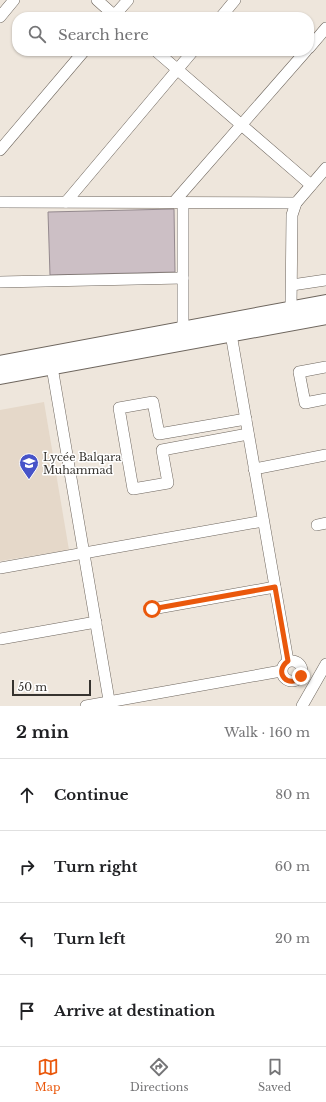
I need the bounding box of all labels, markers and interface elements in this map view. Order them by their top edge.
search box [12,12,314,56]
icon: search [26,23,48,45]
text: Search here [58,25,149,44]
place label: Lycée Balqara Muhammad [43,450,122,477]
school or university icon: Lycée Balqara Muhammad [18,452,40,480]
route start [143,600,161,618]
route end [292,667,310,685]
scale bar [12,678,91,697]
text: 50 m [18,680,47,694]
text: 2 min [16,722,69,743]
text: Walk · 160 m [224,724,310,741]
icon: ahead [16,784,38,806]
text: Continue [54,785,129,804]
text: 80 m [275,786,310,803]
icon: right [16,856,38,878]
text: Turn right [54,857,137,876]
text: 60 m [275,858,310,875]
icon: left [16,928,38,950]
text: Turn left [54,929,125,948]
text: 20 m [275,930,310,947]
icon: arrive [16,1000,38,1022]
text: Arrive at destination [54,1001,215,1020]
tab: Map [35,1056,60,1094]
tab: Directions [130,1056,188,1094]
tab: Saved [258,1056,291,1094]

